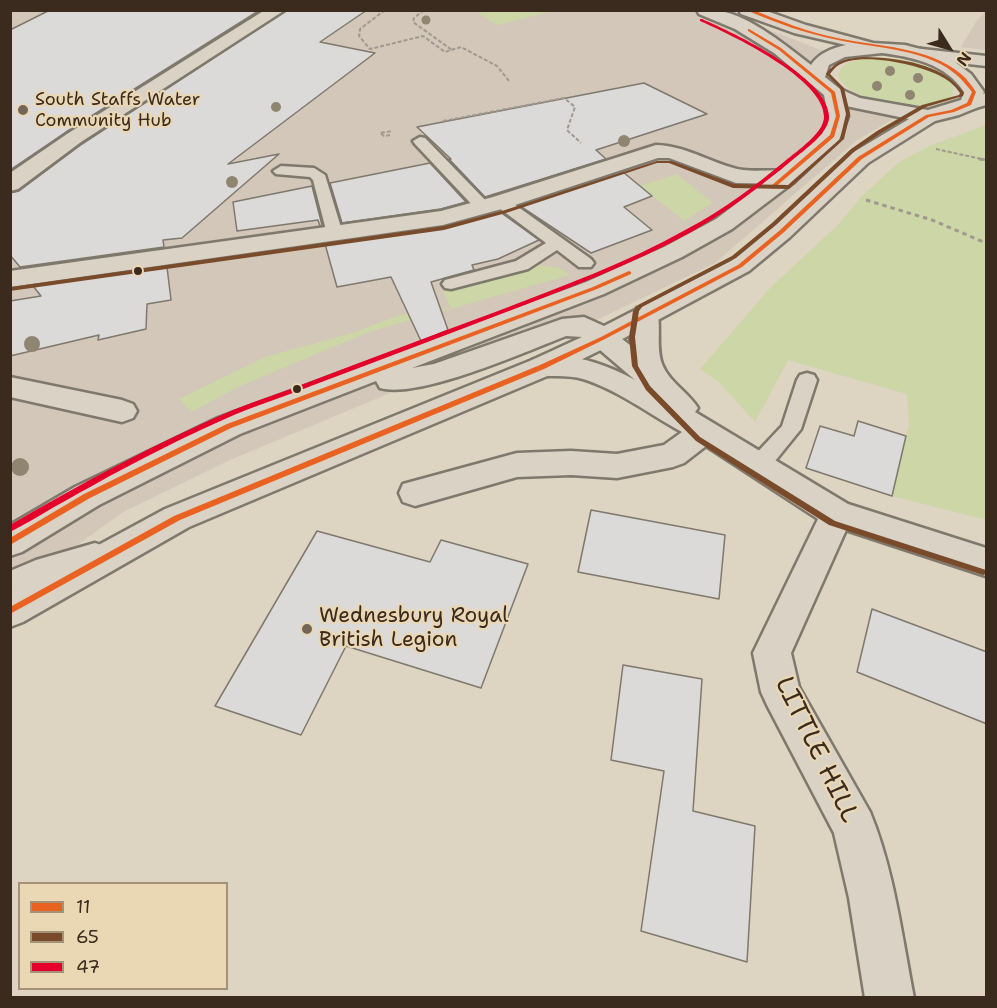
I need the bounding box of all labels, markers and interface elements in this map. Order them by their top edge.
north arrow [919,18,979,78]
text: N [952,48,976,71]
place label: South Staffs Water Community Hub [35,89,200,132]
marker: South Staffs Water Community Hub [16,103,30,117]
unlabelled marker [132,265,144,277]
unlabelled marker [291,383,303,395]
place label: Wednesbury Royal British Legion [319,604,509,654]
marker: Wednesbury Royal British Legion [300,622,314,636]
street label: LITTLE HILL [767,672,865,828]
legend [18,882,228,990]
text: 11 [76,895,90,919]
text: 65 [76,925,99,949]
text: 47 [76,955,100,979]

